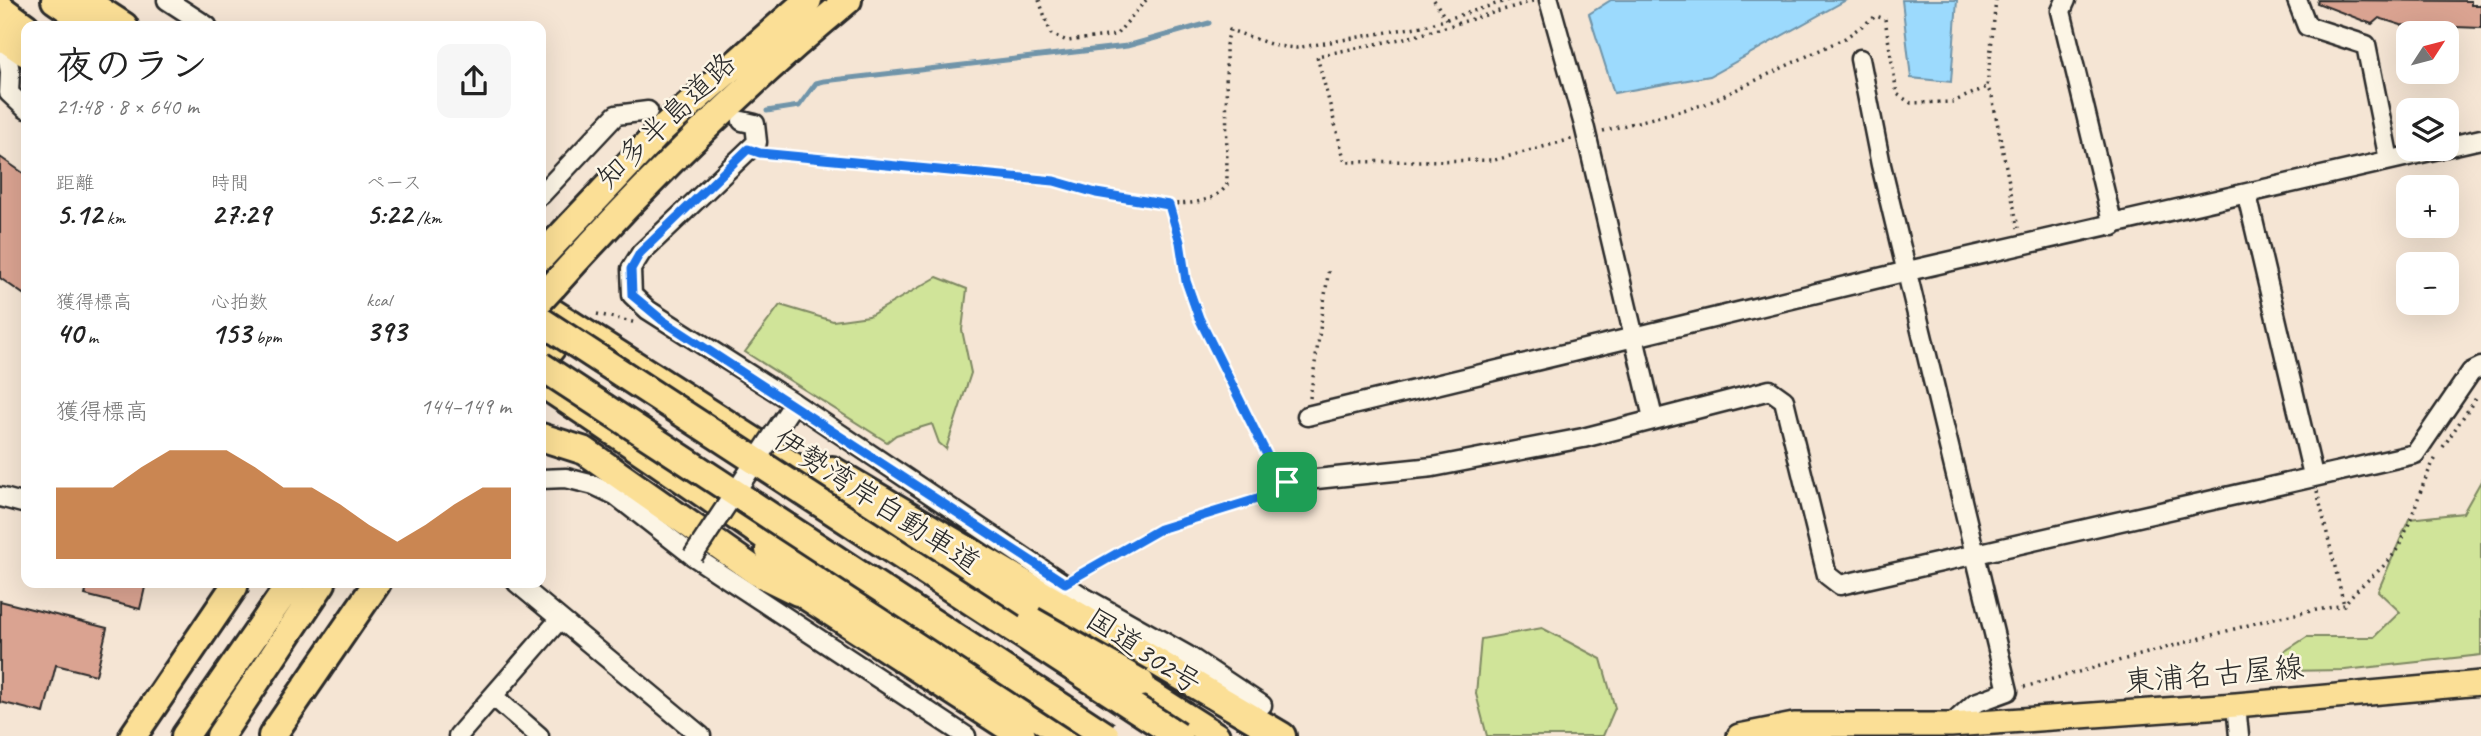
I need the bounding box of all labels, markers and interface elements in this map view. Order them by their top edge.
north arrow [2396,21,2459,84]
map controls [2396,21,2459,315]
text: 夜のラン [56,42,208,89]
button: share [437,44,511,118]
street label: 知多半島道路 [588,44,744,196]
text: 21:48 · 8 × 640 m [56,92,199,121]
button: layers [2396,98,2459,161]
text: 距離 [56,171,94,195]
text: 時間 [211,171,249,195]
text: ペース [366,171,422,195]
button: + [2396,175,2459,238]
text: 5.12 [56,195,102,233]
text: 27:29 [211,195,270,233]
text: 5:22 [366,195,412,233]
text: km [102,206,125,230]
text: /km [412,206,441,230]
button: − [2396,252,2459,315]
text: kcal [366,288,391,312]
text: 獲得標高 [56,290,132,314]
text: 心拍数 [211,290,268,314]
text: 393 [366,312,406,350]
text: 40 [56,314,83,352]
text: 153 [211,314,251,352]
text: m [83,325,98,349]
text: bpm [251,325,282,349]
text: 144–149 m [420,392,511,421]
text: 獲得標高 [56,397,148,426]
street label: 伊勢湾岸自動車道 [766,420,988,582]
pin [1257,452,1317,512]
icon: arrive [1268,463,1306,501]
street label: 国道302号 [1079,600,1209,702]
street label: 東浦名古屋線 [2123,647,2305,701]

